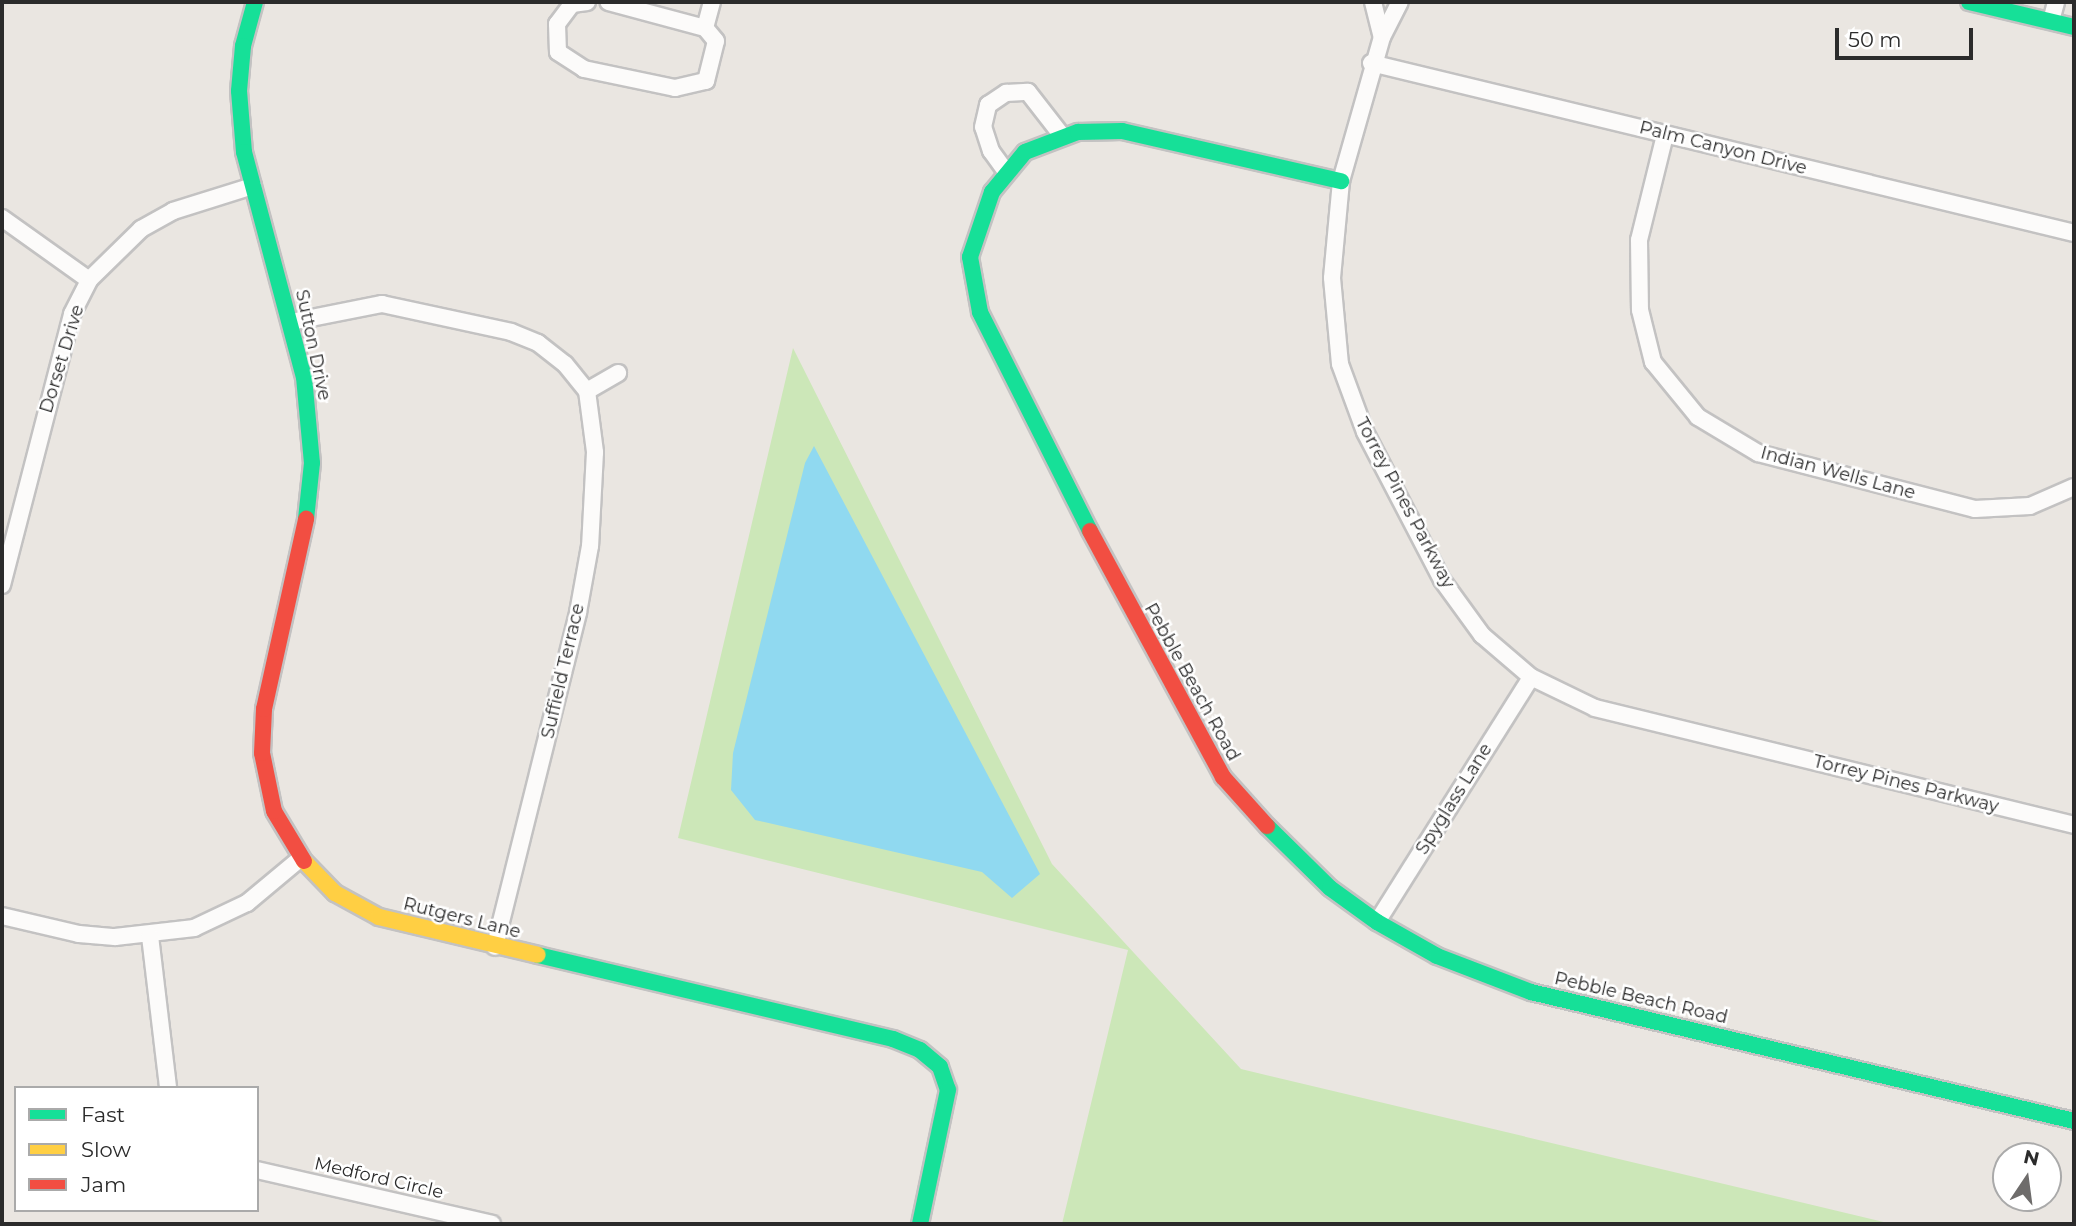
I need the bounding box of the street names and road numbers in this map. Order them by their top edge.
street label: Palm Canyon Drive [1637,117,1809,179]
street label: Sutton Drive [291,288,335,402]
street label: Dorset Drive [35,302,89,416]
street label: Torrey Pines Parkway [1351,414,1459,592]
street label: Indian Wells Lane [1758,442,1918,504]
street label: Pebble Beach Road [1140,599,1244,765]
street label: Suffield Terrace [537,601,589,741]
street label: Spyglass Lane [1411,739,1497,859]
street label: Torrey Pines Parkway [1811,750,2001,818]
street label: Rutgers Lane [401,893,523,943]
street label: Pebble Beach Road [1552,968,1730,1028]
street label: Medford Circle [312,1153,446,1203]

